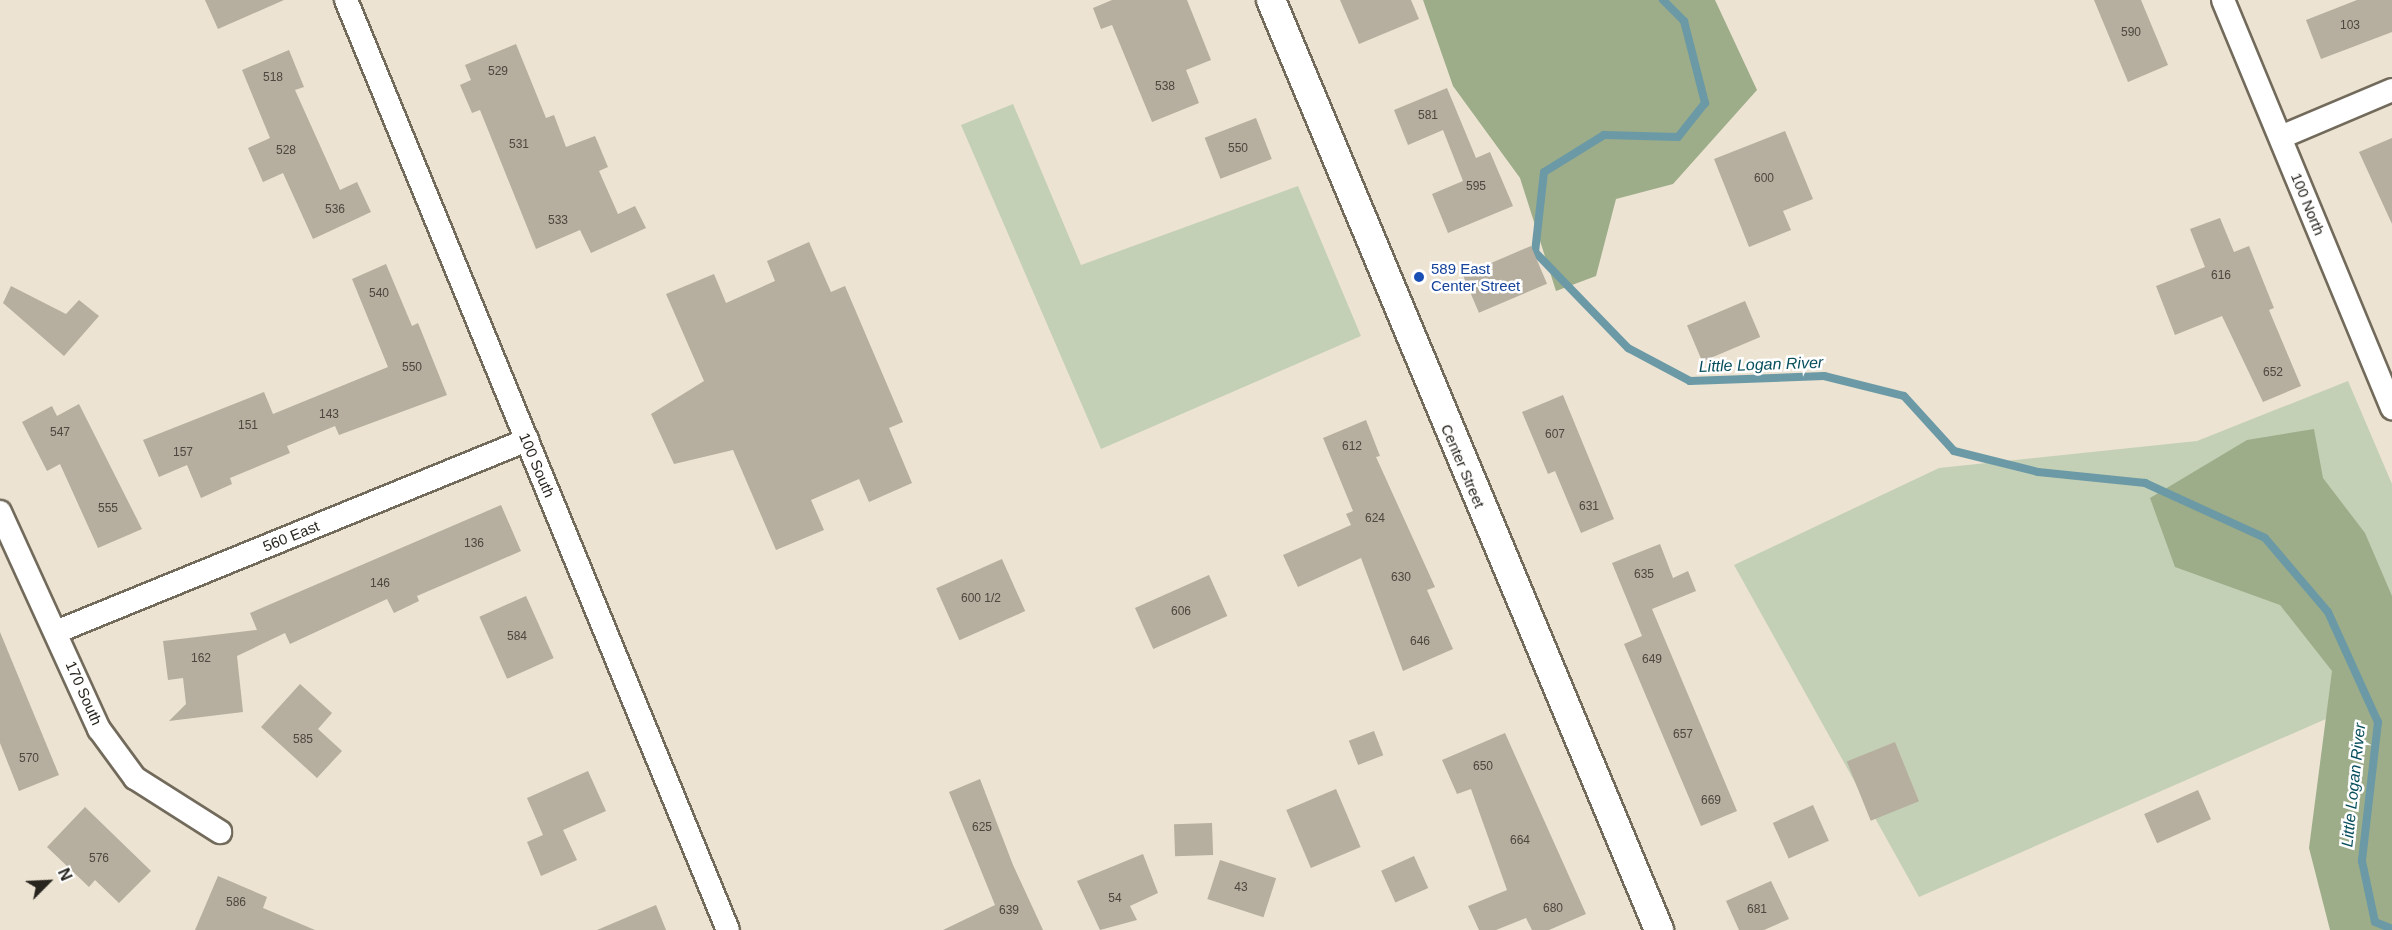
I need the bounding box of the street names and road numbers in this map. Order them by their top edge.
street label: 100 North [2287,170,2329,238]
street label: Center Street [1437,421,1489,511]
street label: 100 South [515,430,559,500]
street label: 560 East [260,517,322,555]
street label: 170 South [62,658,106,728]

